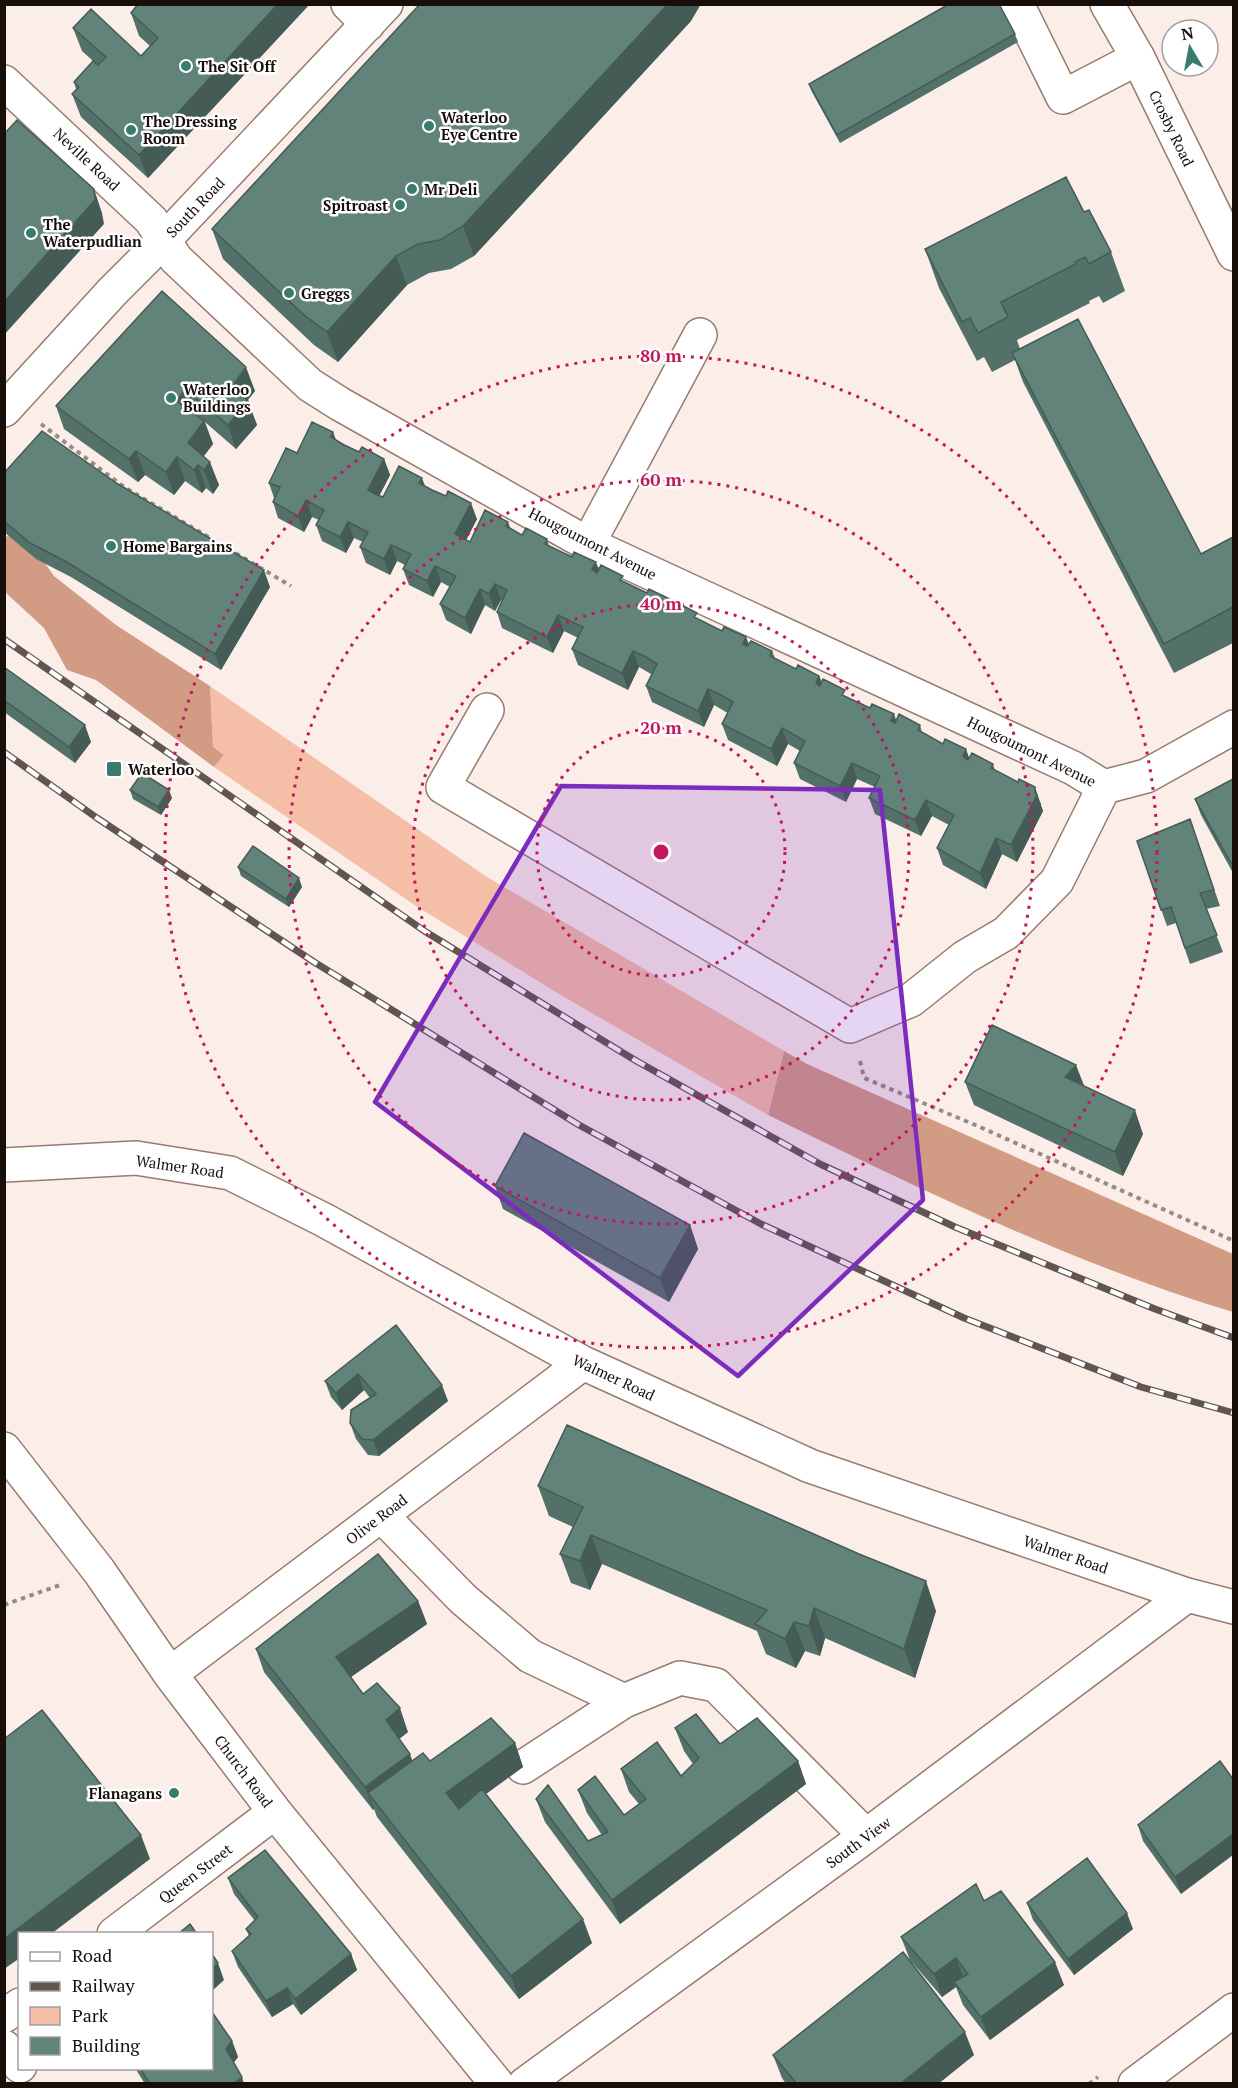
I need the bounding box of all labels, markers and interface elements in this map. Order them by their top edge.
north arrow [1160,18,1220,78]
text: N [1180,21,1195,45]
place label: The Sit Off [198,56,277,76]
marker: The Sit Off [179,59,193,73]
street label: Crosby Road [1145,86,1199,170]
place label: Waterloo Eye Centre [441,107,518,144]
place label: The Dressing Room [143,111,237,148]
marker: Waterloo Eye Centre [422,119,436,133]
street label: Neville Road [49,123,125,195]
marker: The Dressing Room [124,123,138,137]
street label: South Road [161,173,229,241]
place label: Mr Deli [424,179,478,199]
marker: Mr Deli [405,182,419,196]
place label: Spitroast [323,195,388,215]
marker: Spitroast [393,198,407,212]
place label: The Waterpudlian [43,214,142,251]
marker: The Waterpudlian [24,226,38,240]
place label: Greggs [301,283,350,303]
marker: Greggs [282,286,296,300]
text: 80 m [640,343,682,367]
place label: Waterloo Buildings [183,379,251,416]
marker: Waterloo Buildings [164,391,178,405]
text: 60 m [640,467,682,491]
street label: Hougoumont Avenue [526,502,660,584]
place label: Home Bargains [123,536,232,556]
marker: Home Bargains [104,539,118,553]
text: 40 m [640,591,682,615]
street label: Hougoumont Avenue [964,711,1100,791]
text: 20 m [640,715,682,739]
place label: Waterloo [128,759,194,779]
marker: Waterloo [105,760,123,778]
centre of rings [651,842,671,862]
street label: Walmer Road [135,1150,225,1182]
street label: Walmer Road [570,1349,658,1405]
street label: Olive Road [341,1489,411,1549]
street label: Walmer Road [1021,1530,1111,1578]
street label: Church Road [210,1731,278,1811]
place label: Flanagans [89,1783,162,1803]
marker: Flanagans [167,1786,181,1800]
street label: South View [821,1811,895,1872]
street label: Queen Street [154,1838,236,1907]
legend [18,1932,213,2070]
text: Road [72,1943,112,1967]
text: Railway [72,1973,136,1997]
text: Park [72,2003,109,2027]
text: Building [72,2033,140,2057]

